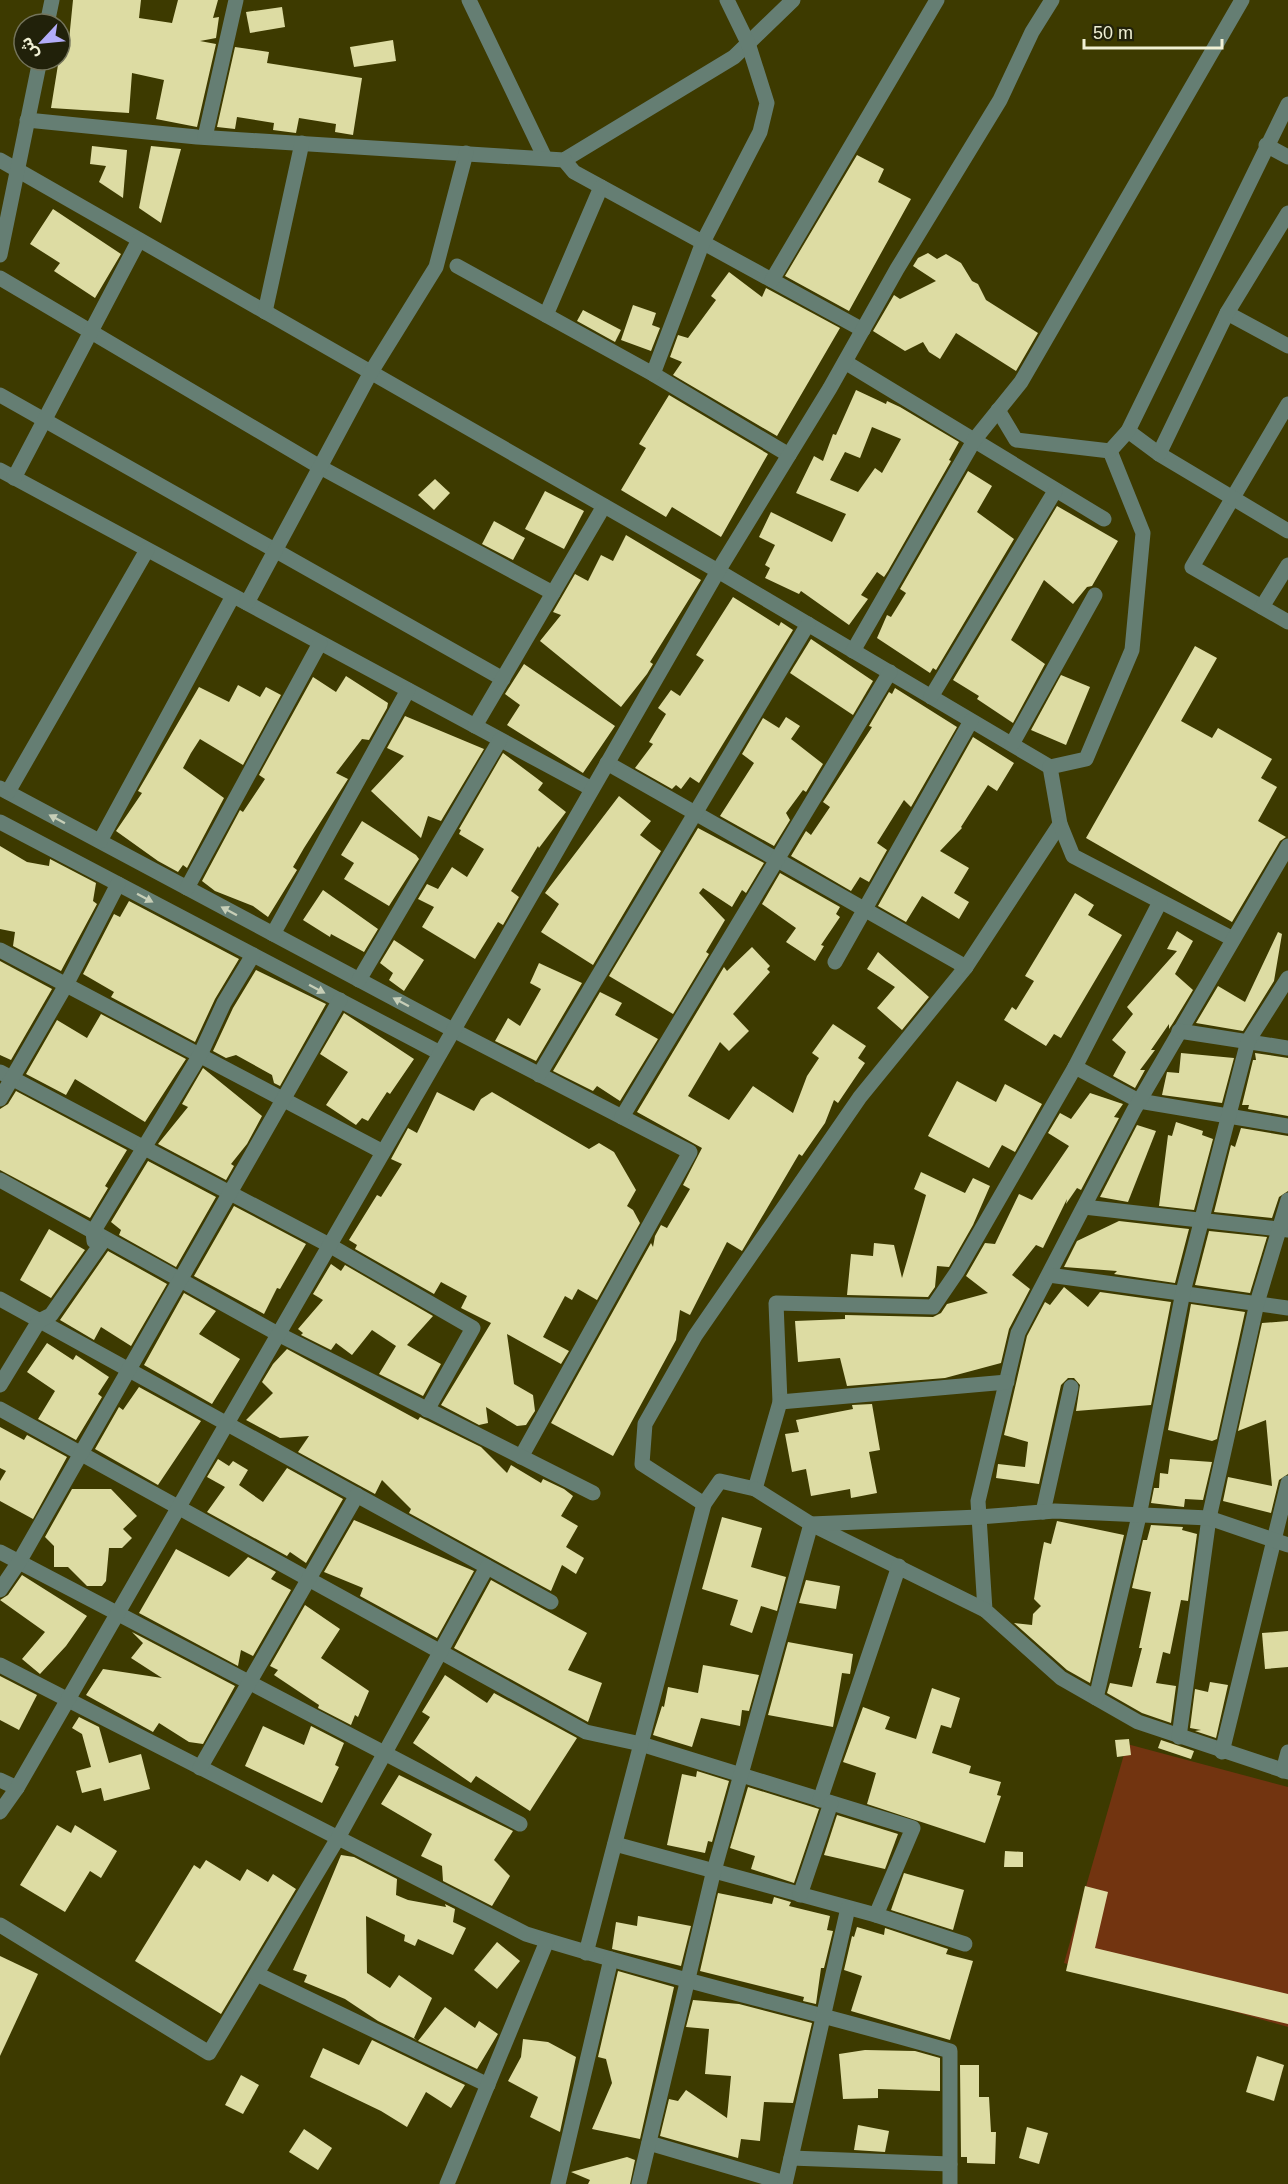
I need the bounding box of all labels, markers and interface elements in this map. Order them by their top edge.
north arrow [12,12,72,72]
scale bar [1084,12,1222,50]
text: 50 m [1093,23,1133,43]
text: ش [16,34,42,62]
one-way arrow [48,814,65,824]
one-way arrow [136,893,153,903]
one-way arrow [220,906,238,916]
one-way arrow [309,984,326,994]
one-way arrow [392,997,409,1007]

